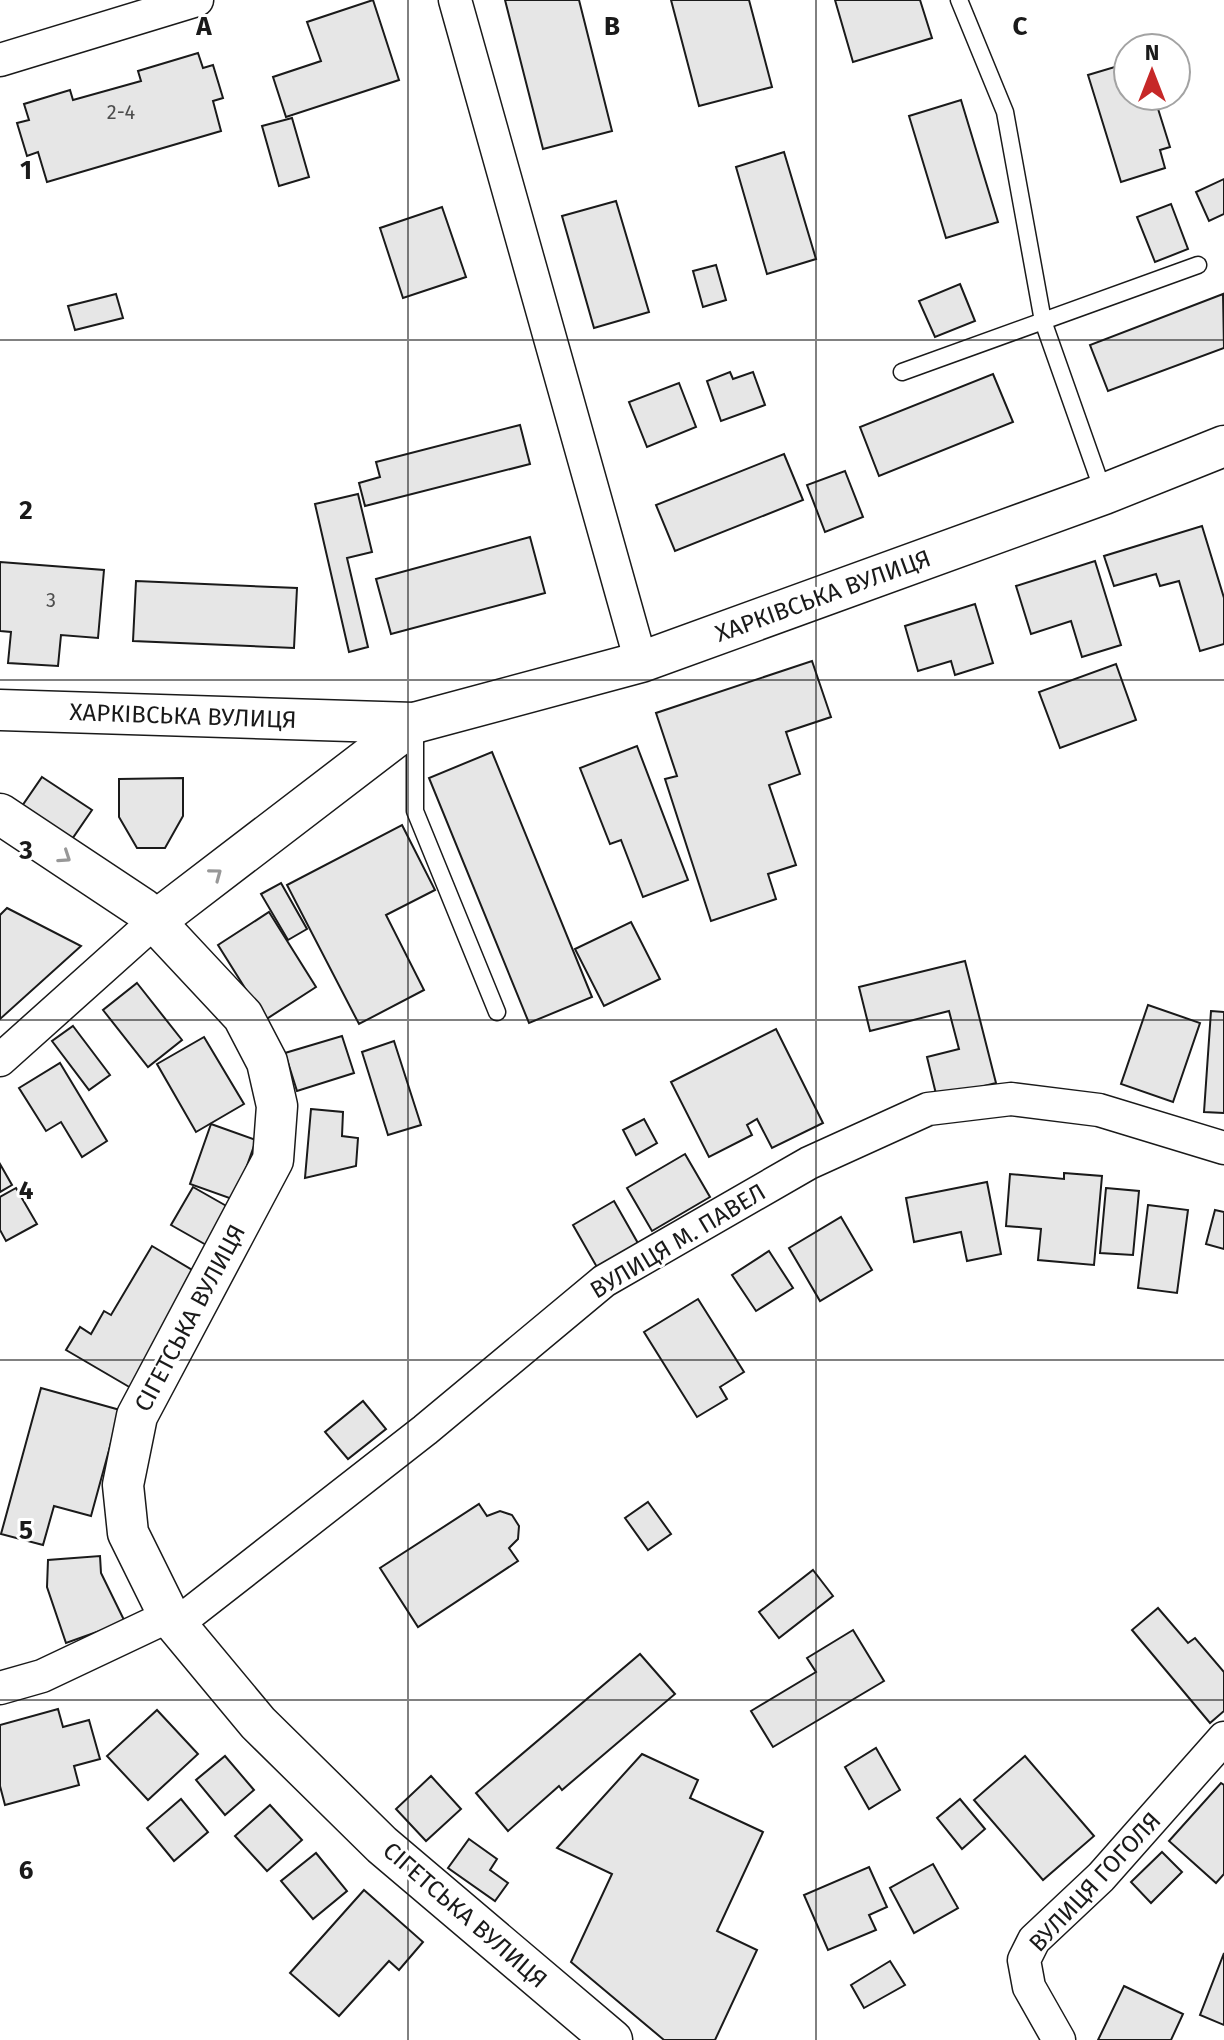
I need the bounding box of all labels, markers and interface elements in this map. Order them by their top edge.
text: A [195,11,212,42]
text: B [604,11,620,42]
text: C [1013,11,1028,42]
north arrow [1112,32,1192,112]
text: N [1145,39,1159,66]
house number: 2-4 [107,100,136,124]
text: 1 [20,155,32,186]
text: 2 [19,495,33,526]
street label: ХАРКІВСЬКА ВУЛИЦЯ [712,544,934,648]
house number: 3 [46,588,56,612]
street label: ХАРКІВСЬКА ВУЛИЦЯ [69,698,297,734]
text: 3 [18,835,33,866]
one-way arrow [56,847,71,862]
one-way arrow [207,870,222,884]
text: 4 [19,1175,34,1206]
street label: ВУЛИЦЯ М. ПАВЕЛ [585,1178,771,1304]
street label: СІГЕТСЬКА ВУЛИЦЯ [129,1220,251,1416]
text: 5 [19,1515,33,1546]
street label: ВУЛИЦЯ ГОГОЛЯ [1023,1807,1167,1957]
street label: СІГЕТСЬКА ВУЛИЦЯ [377,1836,553,1994]
text: 6 [19,1855,34,1886]

